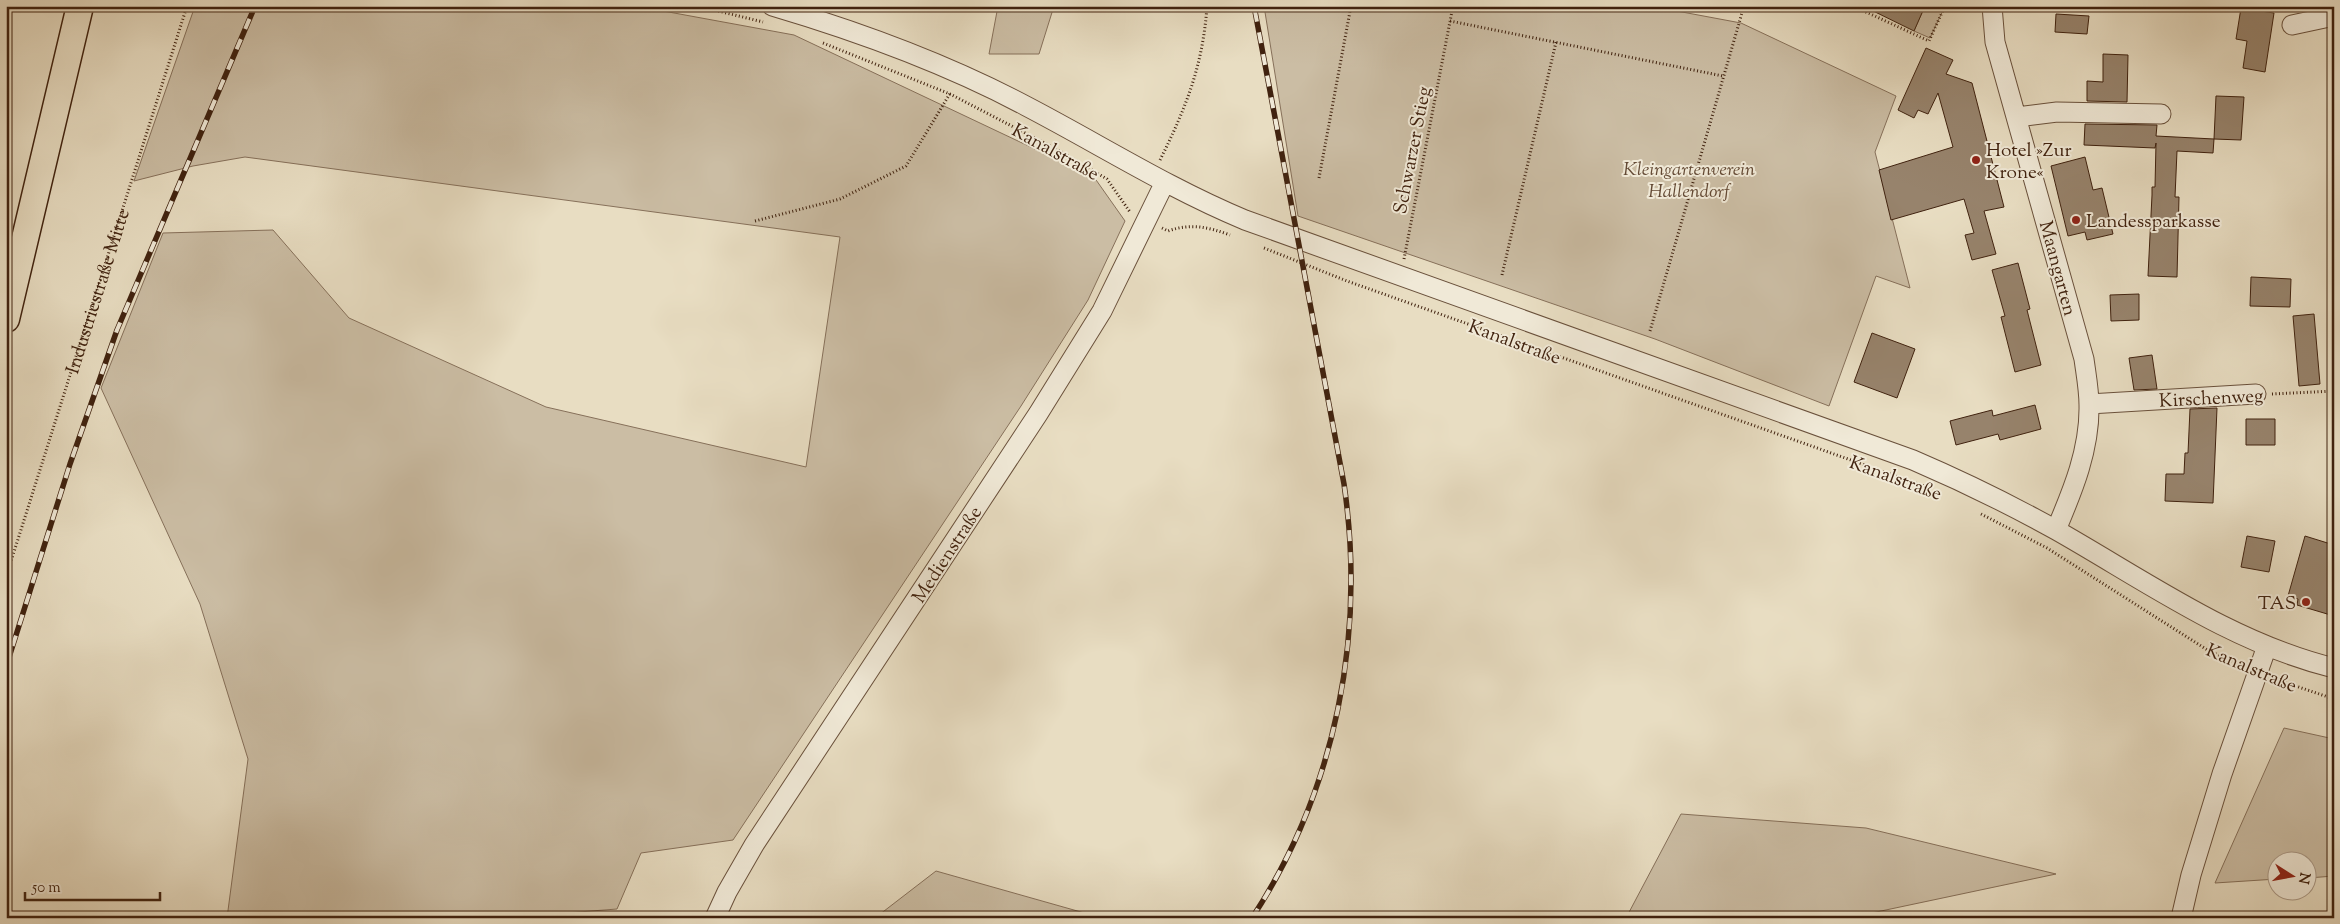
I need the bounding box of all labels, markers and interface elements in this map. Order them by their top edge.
street label: Schwarzer Stieg [1388,85,1439,216]
street label: Kanalstraße [1006,118,1104,188]
place label: Hotel »Zur Krone« [1986,138,2072,187]
marker: Hotel »Zur Krone« [1970,154,1982,166]
park label: Kleingartenverein Hallendorf [1623,157,1755,206]
street label: Industriestraße Mitte [60,206,138,378]
place label: Landessparkasse [2086,209,2221,236]
marker: Landessparkasse [2070,214,2082,226]
street label: Maangarten [2031,218,2082,319]
street label: Kanalstraße [1464,314,1564,373]
street label: Kirschenweg [2158,383,2264,416]
street label: Kanalstraße [1845,450,1945,509]
street label: Medienstraße [907,501,990,609]
place label: TAS [2258,591,2296,618]
marker: TAS [2300,596,2312,608]
street label: Kanalstraße [2201,638,2301,701]
north arrow [2268,852,2318,902]
scale bar [25,869,160,901]
text: N [2292,871,2314,885]
text: 50 m [31,878,61,899]

